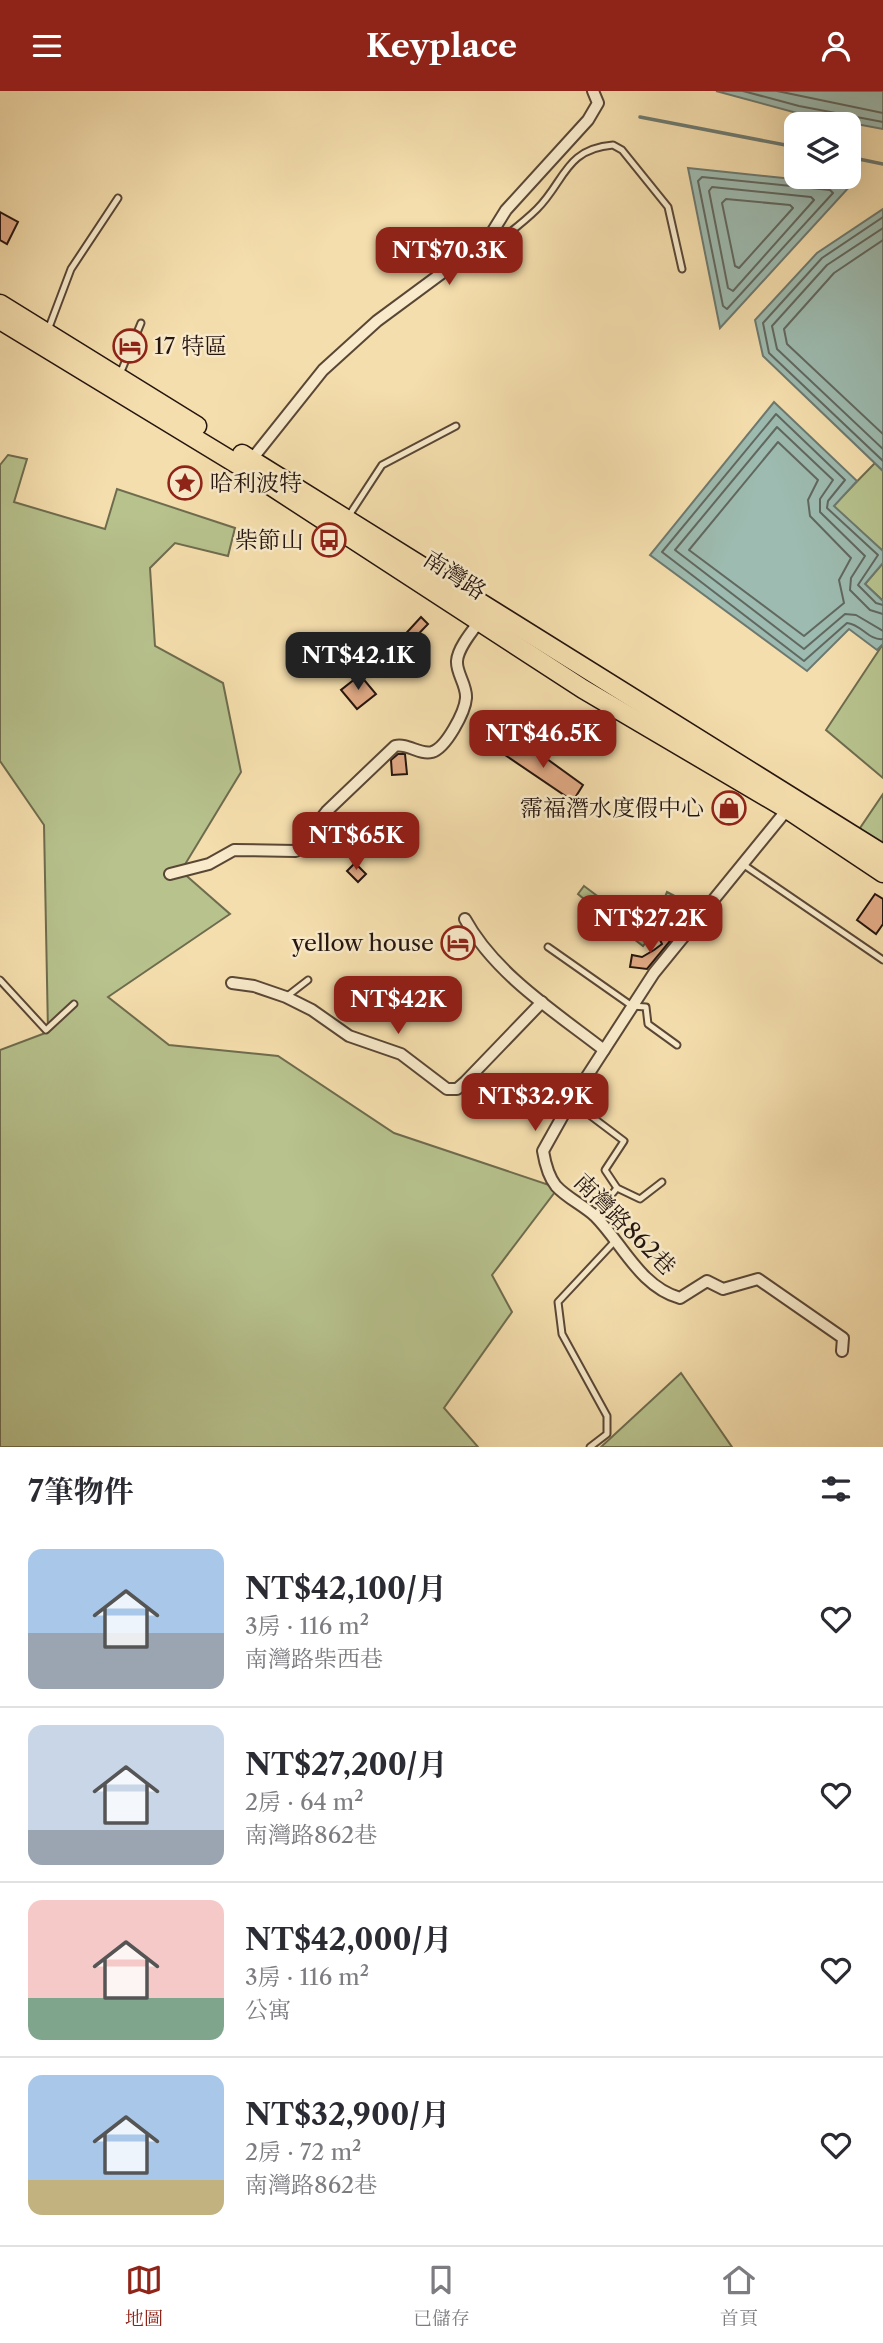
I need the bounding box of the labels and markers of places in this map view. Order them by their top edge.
pin: NT$70.3K [377,227,521,287]
hotel icon: 17 特區 [111,327,149,365]
place label: 17 特區 [154,332,227,360]
place icon: 哈利波特 [166,464,204,502]
place label: 哈利波特 [210,469,302,497]
bus stop icon: 柴節山 [310,521,348,559]
place label: 柴節山 [235,526,304,554]
pin: NT$42.1K [286,633,430,692]
pin: NT$46.5K [471,711,615,770]
shop icon: 霈福潛水度假中心 [710,789,748,827]
place label: 霈福潛水度假中心 [520,794,704,822]
pin: NT$65K [299,813,413,872]
pin: NT$27.2K [578,895,722,955]
hotel icon: yellow house [439,924,477,962]
place label: yellow house [291,929,434,957]
pin: NT$42K [341,977,455,1036]
pin: NT$32.9K [463,1073,607,1133]

